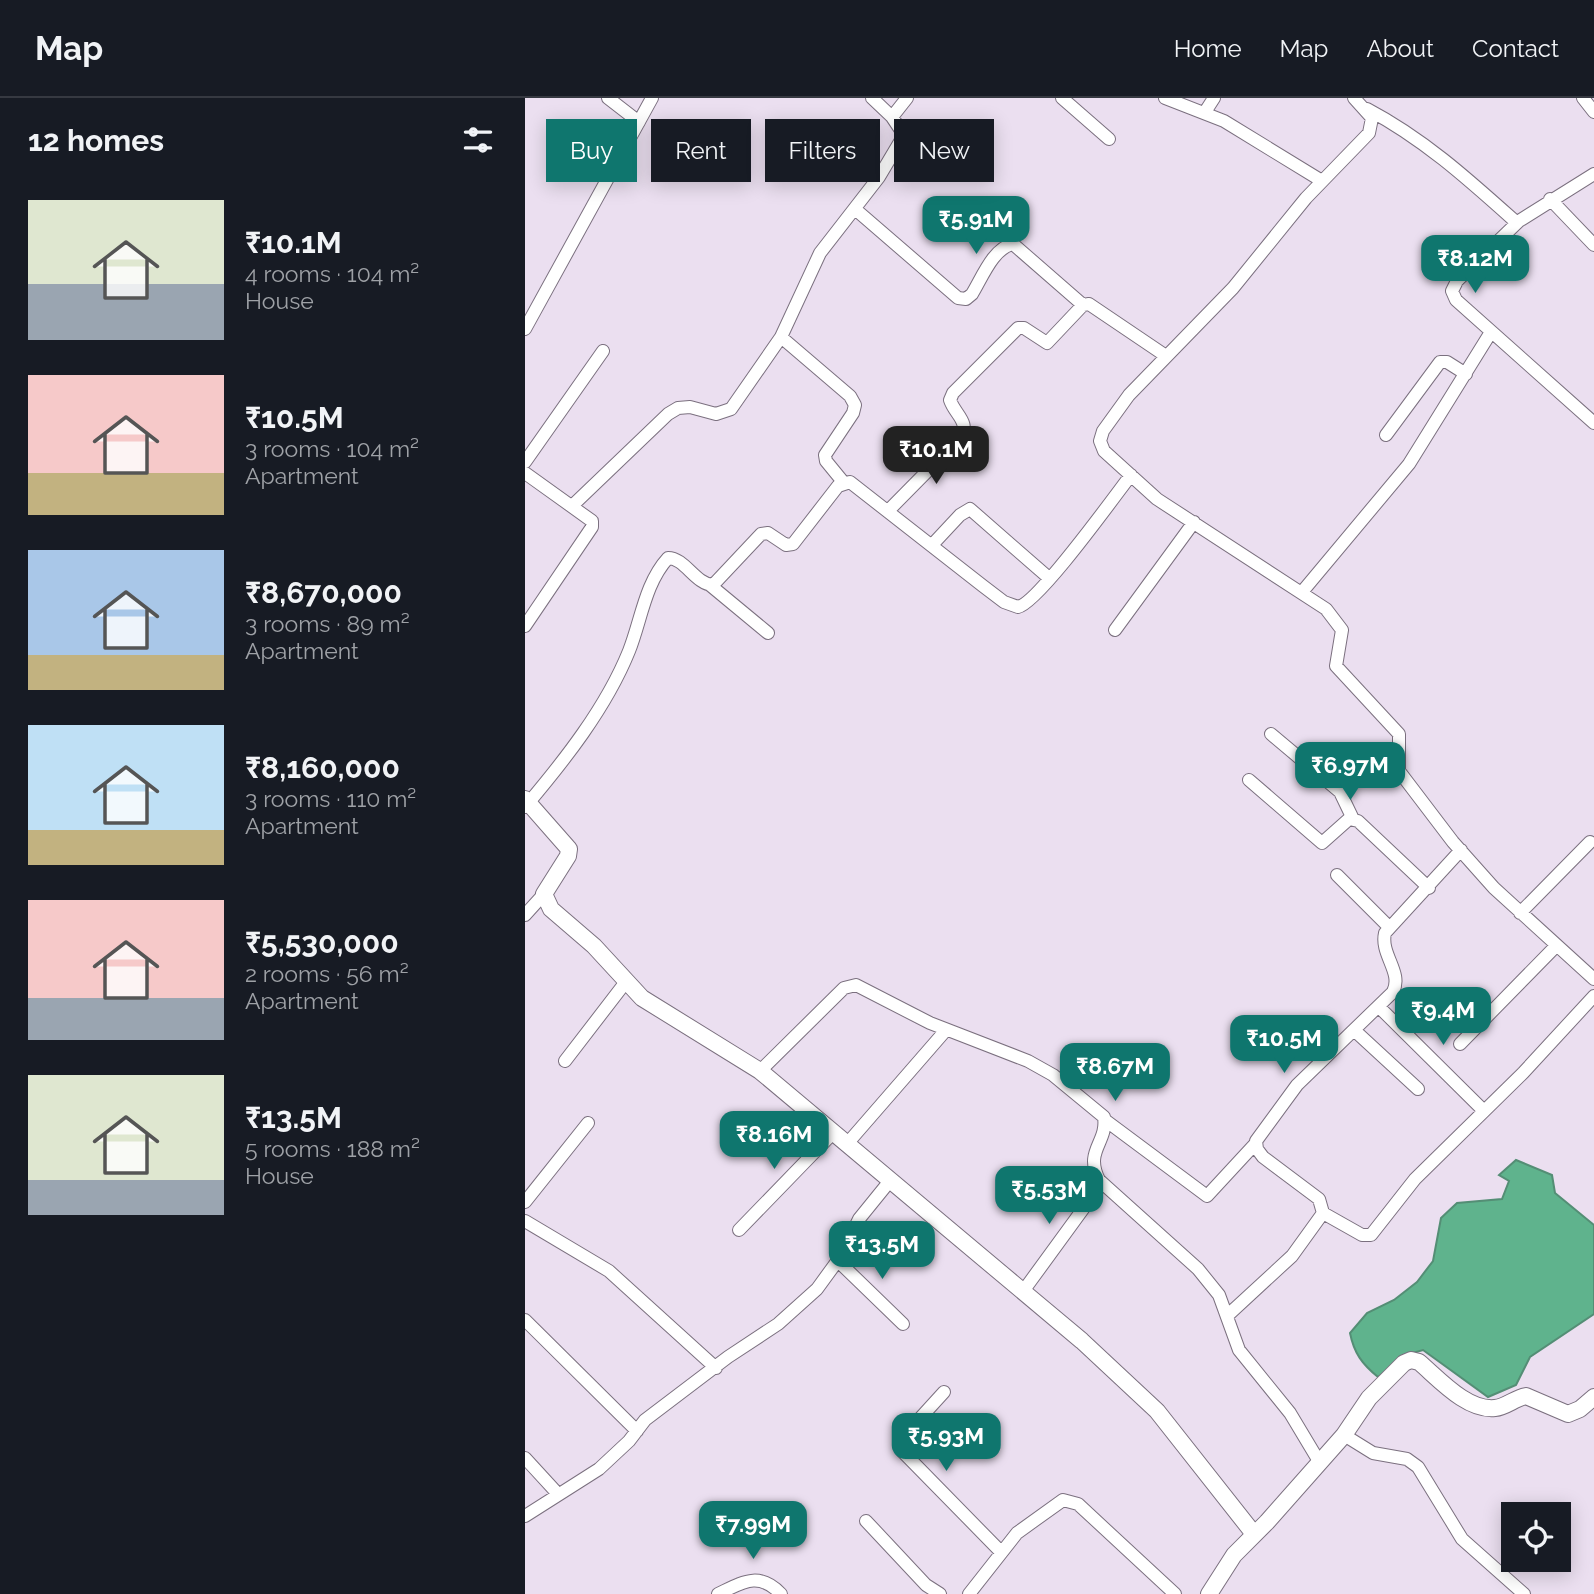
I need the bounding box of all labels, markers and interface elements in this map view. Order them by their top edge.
text: Map [35,29,103,68]
text: Home [1174,34,1242,63]
text: Map [1280,34,1328,63]
text: About [1366,34,1434,63]
text: Contact [1472,34,1559,63]
chip: Buy [546,119,637,182]
chip: Rent [651,119,751,182]
chip: Filters [765,119,880,182]
chip: New [894,119,994,182]
icon: filters [459,121,497,159]
text: 12 homes [28,123,164,158]
pin: ₹5.91M [919,197,1033,256]
text: ₹5.91M [938,205,1014,232]
text: ₹10.1M [245,225,342,260]
icon: home [84,228,168,312]
pin: ₹8.12M [1418,236,1532,295]
text: ₹8.12M [1437,244,1513,271]
text: 4 rooms · 104 m² [245,260,419,287]
text: House [245,287,314,314]
text: ₹10.5M [245,400,344,435]
icon: home [84,403,168,487]
pin: ₹10.1M [879,426,993,486]
text: 3 rooms · 104 m² [245,435,419,462]
text: ₹10.1M [899,435,973,462]
text: Apartment [245,462,359,489]
text: ₹8,670,000 [245,575,402,610]
icon: home [84,578,168,662]
text: 3 rooms · 89 m² [245,610,410,637]
text: Apartment [245,637,359,664]
pin: ₹6.97M [1293,742,1407,802]
text: ₹8,160,000 [245,750,400,785]
text: ₹6.97M [1311,751,1389,778]
icon: home [84,753,168,837]
text: 3 rooms · 110 m² [245,785,416,812]
text: Apartment [245,812,359,839]
text: ₹5,530,000 [245,925,399,960]
icon: home [84,928,168,1012]
text: 2 rooms · 56 m² [245,960,409,987]
text: Apartment [245,987,359,1014]
pin: ₹9.4M [1394,988,1492,1047]
text: ₹9.4M [1411,996,1475,1023]
pin: ₹10.5M [1227,1016,1341,1075]
text: ₹10.5M [1246,1024,1322,1051]
pin: ₹8.67M [1058,1044,1172,1103]
text: ₹8.67M [1076,1052,1154,1079]
text: ₹13.5M [245,1100,342,1135]
icon: home [84,1103,168,1187]
pin: ₹8.16M [717,1112,831,1171]
text: ₹8.16M [736,1120,812,1147]
text: 5 rooms · 188 m² [245,1135,420,1162]
text: House [245,1162,314,1189]
pin: ₹5.53M [992,1166,1106,1226]
text: ₹5.53M [1011,1175,1087,1202]
pin: ₹13.5M [825,1222,939,1281]
text: ₹13.5M [845,1230,919,1257]
pin: ₹5.93M [889,1414,1003,1473]
text: ₹5.93M [908,1422,984,1449]
pin: ₹7.99M [696,1502,810,1561]
map controls [1501,1502,1571,1572]
button: locate [1501,1502,1571,1572]
text: ₹7.99M [715,1510,791,1537]

